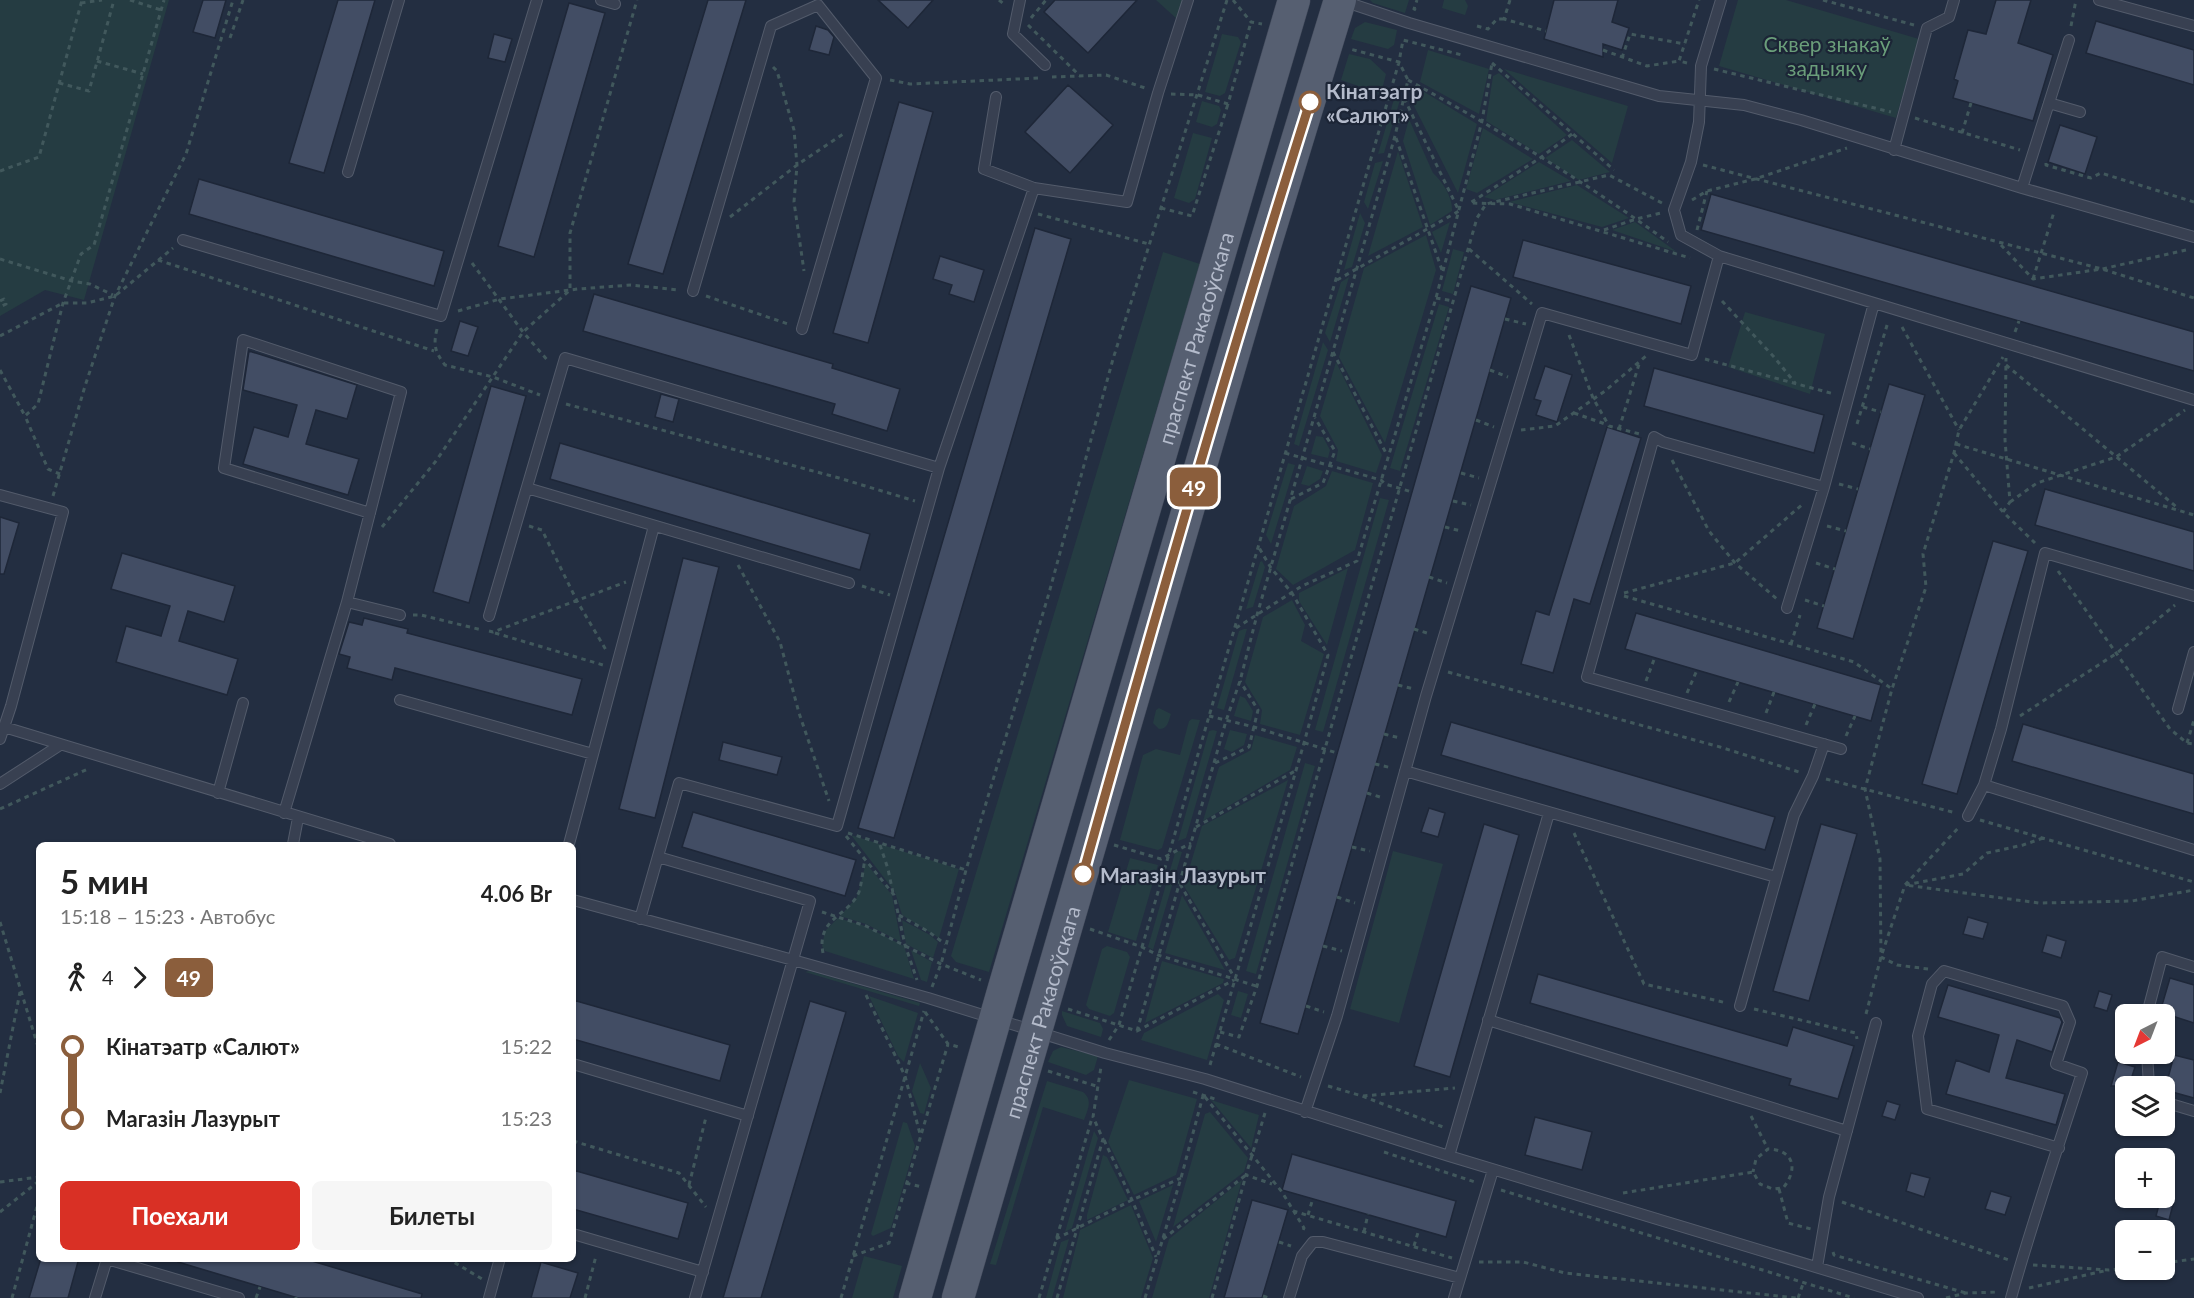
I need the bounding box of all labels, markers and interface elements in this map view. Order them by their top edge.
park label: Сквер знакаў задыяку [1763,31,1891,80]
place label: Кінатэатр «Салют» [1326,78,1423,127]
marker: Кінатэатр «Салют» [1299,91,1321,113]
street label: праспект Ракасоўскага [1152,229,1238,447]
line badge: 49 [1167,468,1221,506]
text: 49 [1182,475,1206,500]
text: 5 мин [60,861,149,901]
place label: Магазін Лазурыт [1100,862,1266,887]
marker: Магазін Лазурыт [1072,863,1094,885]
text: 4.06 Br [481,880,552,907]
street label: праспект Ракасоўскага [999,903,1084,1121]
text: 15:18 – 15:23 · Автобус [60,904,275,928]
icon: walk [60,961,93,994]
icon: forward [123,961,156,994]
text: 4 [102,965,114,989]
text: 49 [177,965,201,990]
north arrow [2115,1004,2175,1064]
map controls [2115,1004,2175,1280]
text: Кінатэатр «Салют» [106,1033,300,1060]
text: 15:22 [501,1034,552,1058]
button: layers [2115,1076,2175,1136]
text: Магазін Лазурыт [106,1105,280,1132]
text: 15:23 [501,1106,552,1130]
button: + [2115,1148,2175,1208]
button: Поехали [60,1181,300,1250]
button: Билеты [312,1181,552,1250]
button: − [2115,1220,2175,1280]

